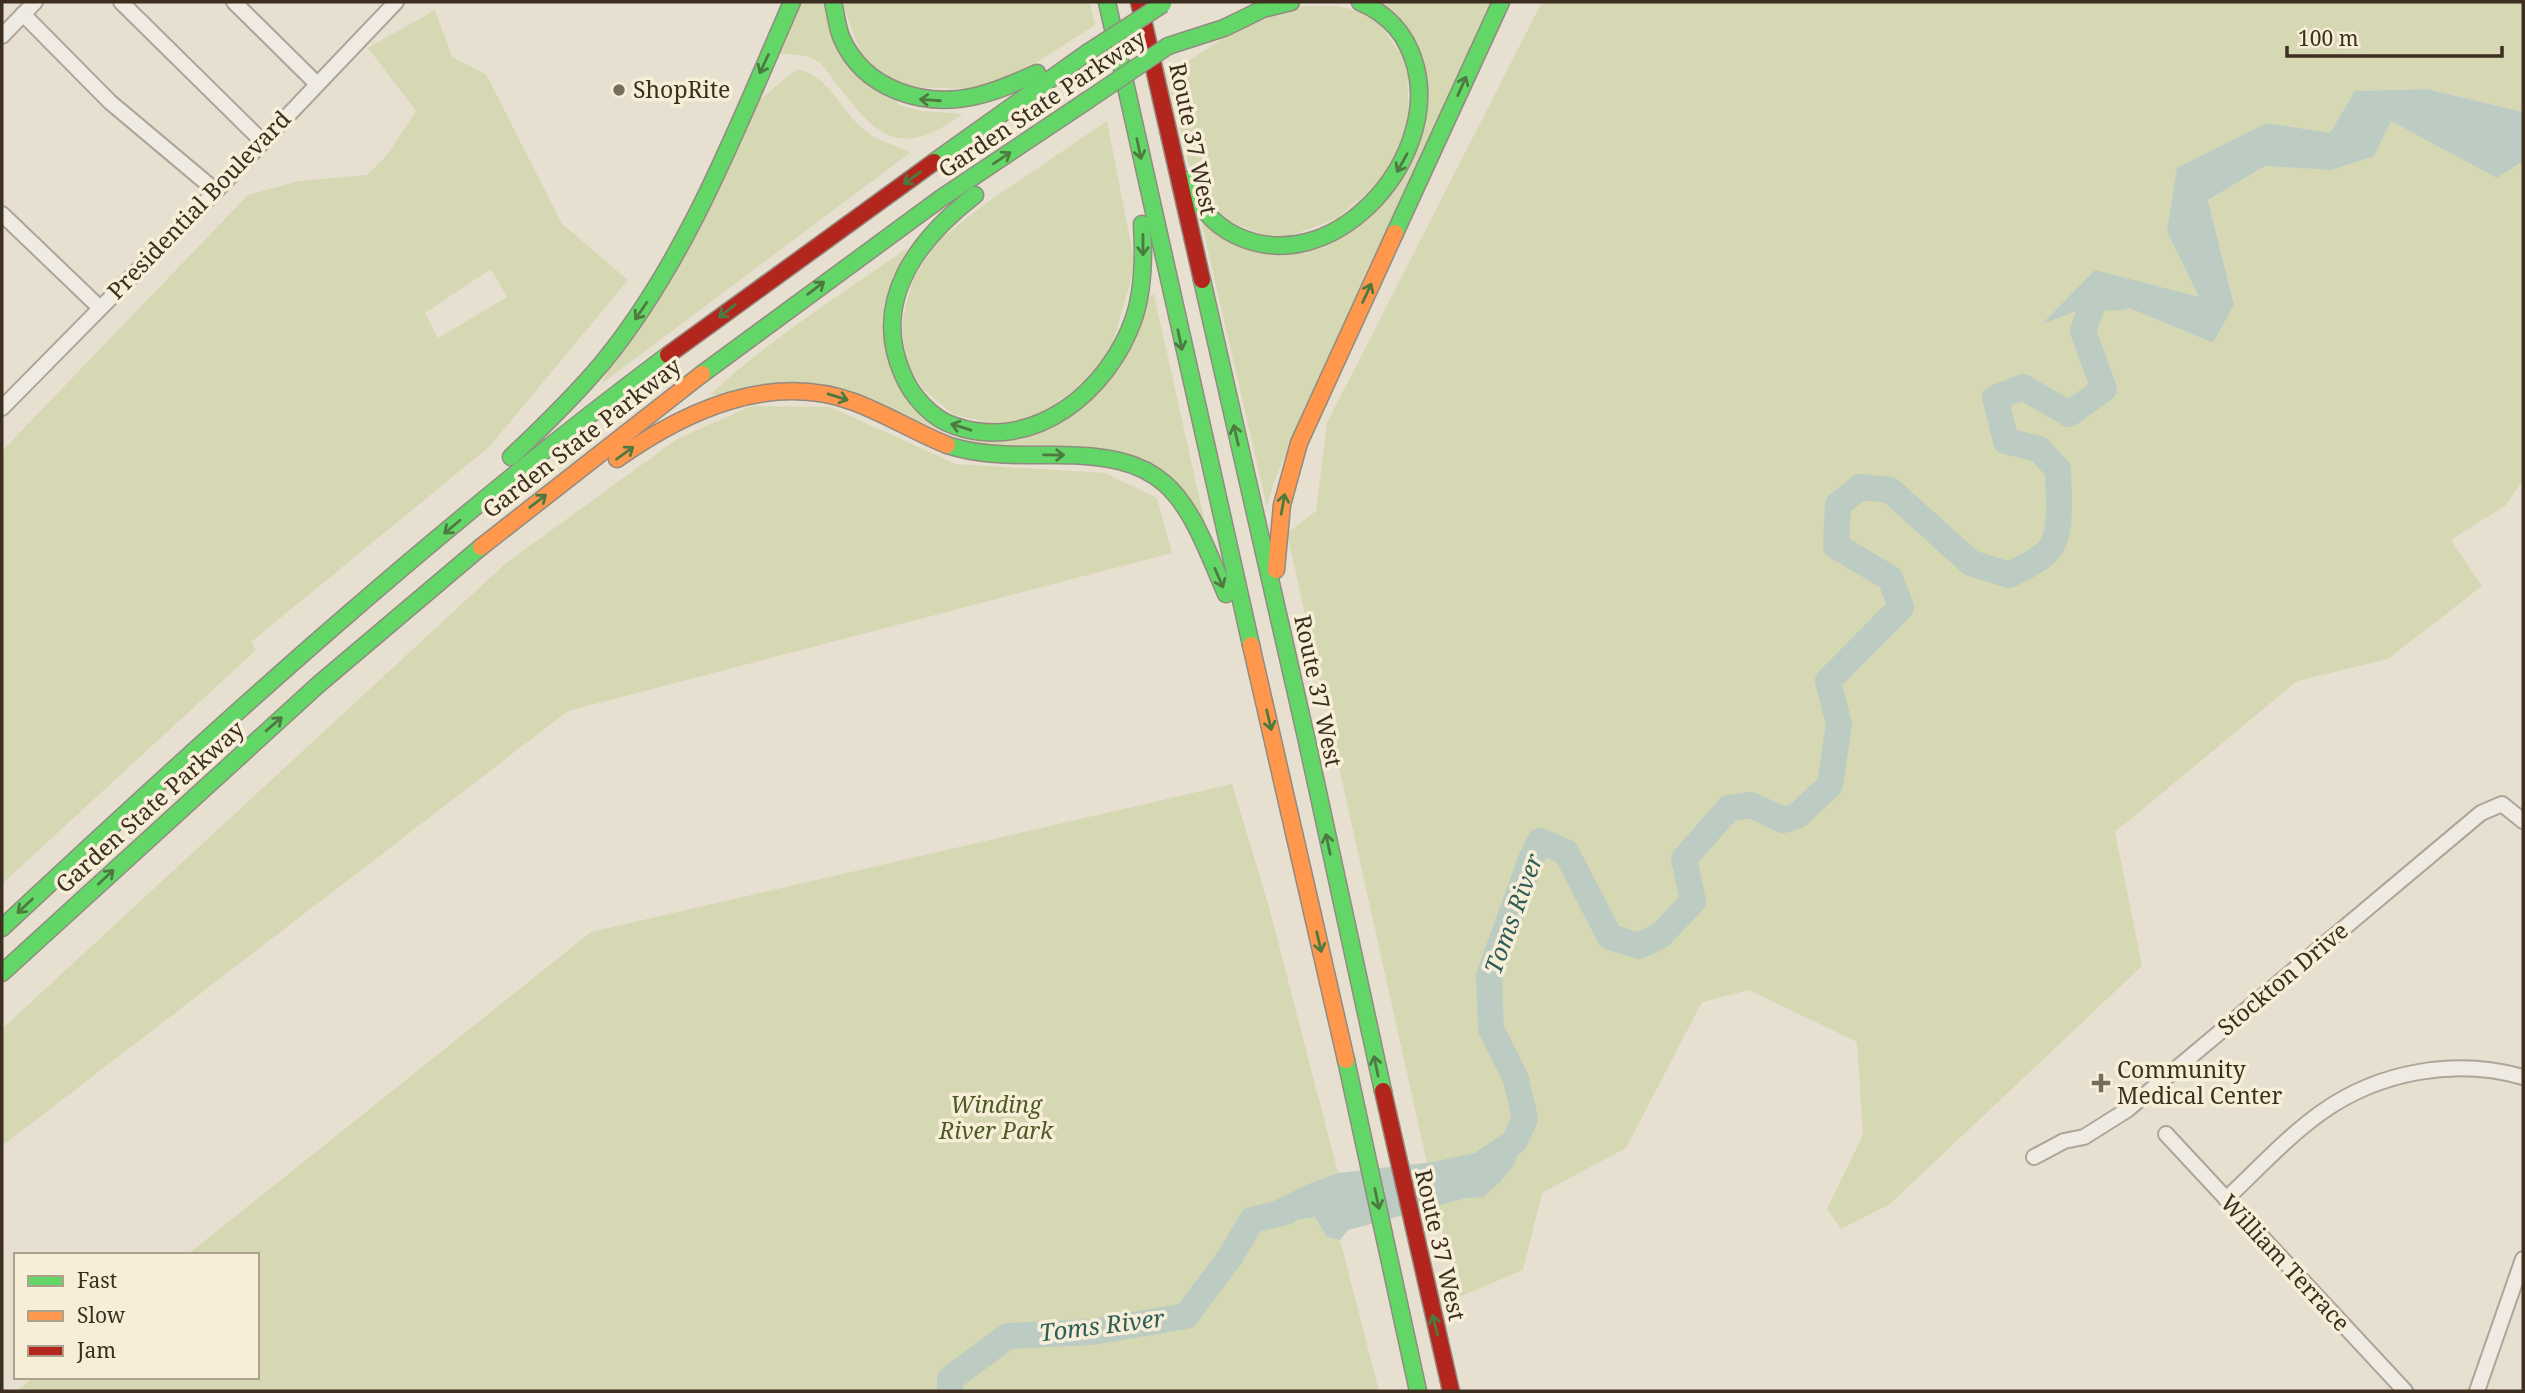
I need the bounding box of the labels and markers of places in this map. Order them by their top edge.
place label: ShopRite [633,73,730,105]
marker: ShopRite [611,82,627,98]
place label: Community Medical Center [2117,1053,2282,1111]
marker: Community Medical Center [2091,1073,2111,1093]

